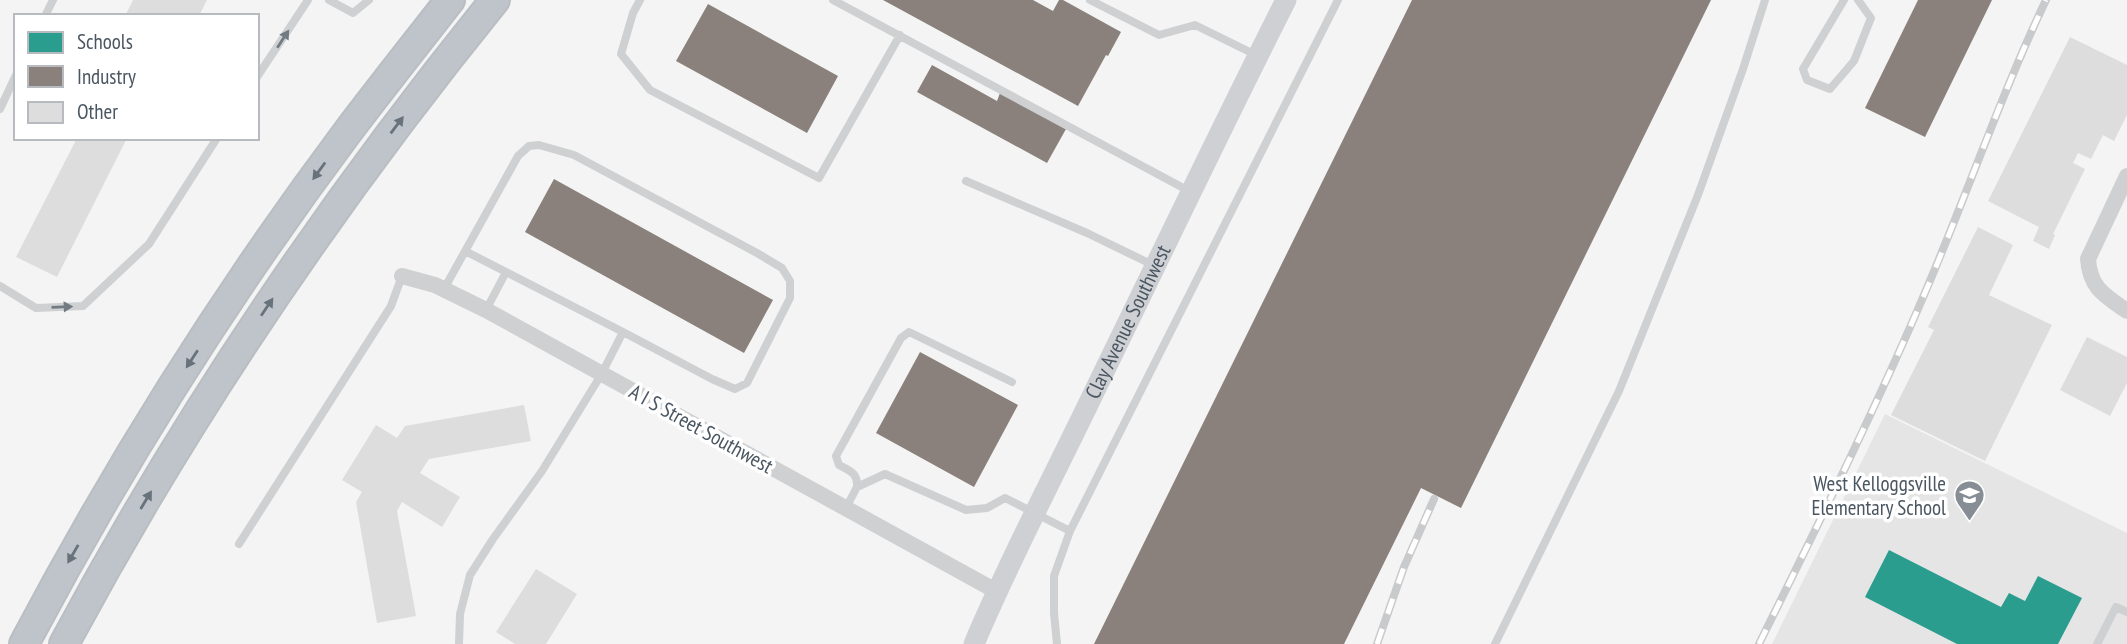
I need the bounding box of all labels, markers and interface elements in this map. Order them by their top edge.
legend [14,14,259,140]
text: Schools [77,28,133,55]
one-way arrow [276,29,289,48]
text: Industry [77,63,136,90]
text: Other [77,98,118,125]
one-way arrow [390,116,404,134]
one-way arrow [312,162,326,180]
street label: Clay Avenue Southwest [1079,240,1176,403]
one-way arrow [260,298,274,316]
one-way arrow [51,301,73,312]
one-way arrow [185,350,198,369]
street label: A I S Street Southwest [625,378,778,479]
place label: West Kelloggsville Elementary School [1811,470,1946,521]
school or university icon: West Kelloggsville Elementary School [1952,479,1986,523]
one-way arrow [140,490,152,509]
one-way arrow [67,544,80,563]

